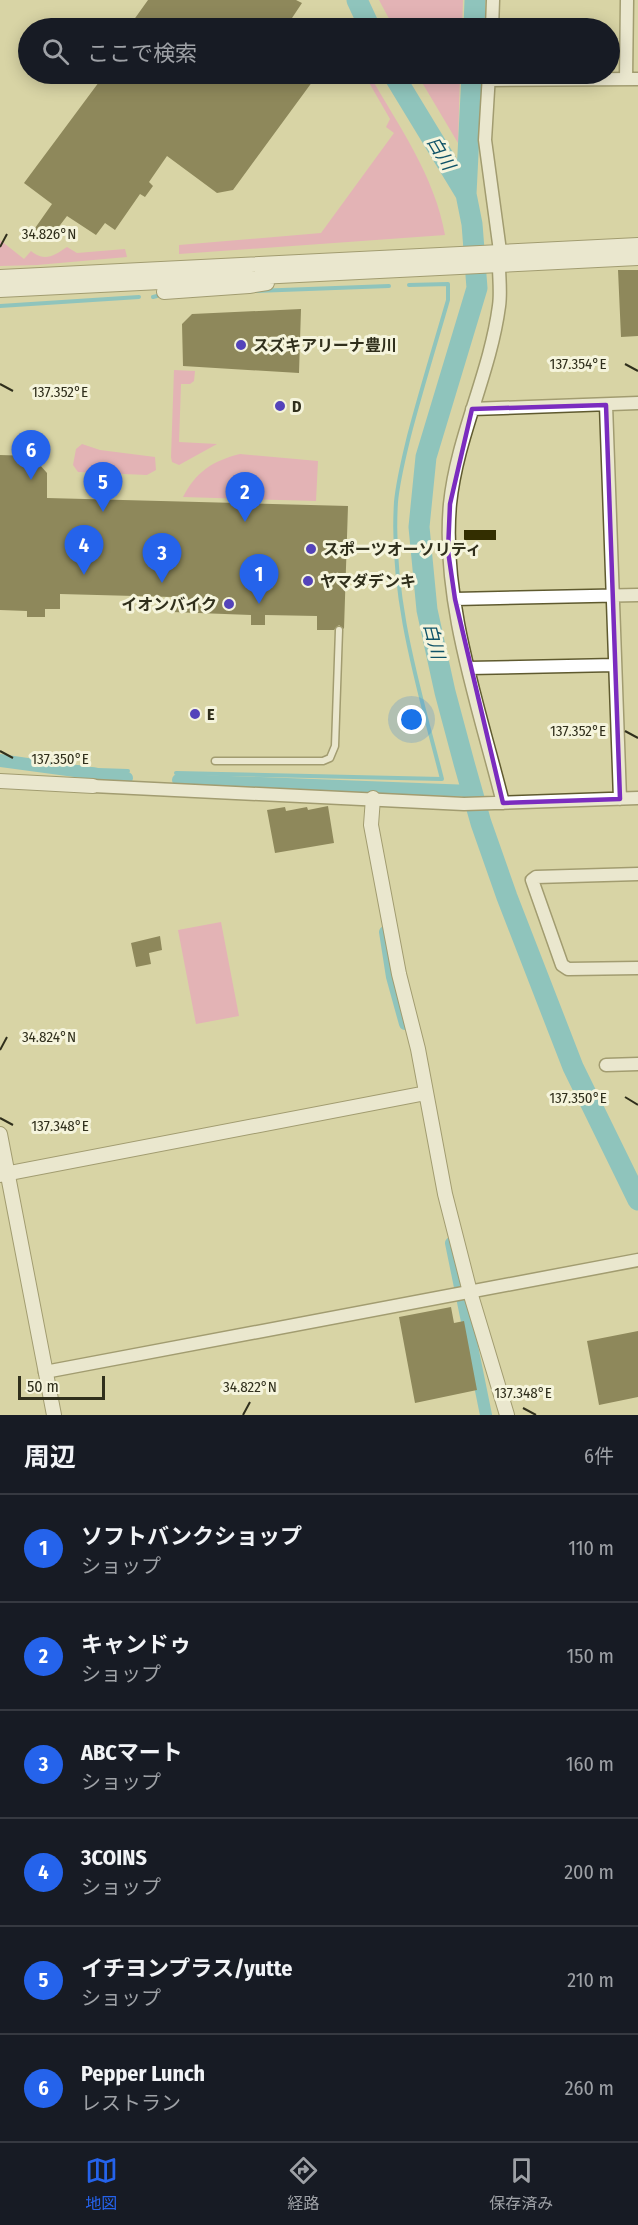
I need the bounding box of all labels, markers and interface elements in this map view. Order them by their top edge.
search box [18,18,620,84]
icon: search [39,35,72,68]
text: ここで検索 [87,40,197,67]
water label: 白川 [422,132,461,176]
text: 34.826°N [22,225,76,243]
place label: スズキアリーナ豊川 [253,336,397,355]
marker: スズキアリーナ豊川 [234,338,248,352]
text: 137.354°E [550,355,606,373]
text: 137.352°E [32,383,88,401]
place label: D [292,397,302,416]
marker: D [273,399,287,413]
pin: 6 [12,430,51,480]
pin: 5 [84,462,122,512]
pin: 2 [226,472,264,522]
pin: 4 [64,526,104,575]
pin: 3 [142,534,182,583]
place label: スポーツオーソリティ [323,540,482,559]
marker: スポーツオーソリティ [304,542,318,556]
pin: 1 [240,554,278,604]
place label: ヤマダデンキ [320,572,416,591]
marker: ヤマダデンキ [301,574,315,588]
place label: イオンバイク [121,595,217,614]
marker: イオンバイク [222,597,236,611]
water label: 白川 [419,621,450,663]
place label: E [207,705,215,724]
your location [397,705,426,734]
marker: E [188,707,202,721]
text: 137.352°E [550,722,606,740]
text: 137.350°E [31,750,89,768]
text: 34.824°N [22,1028,76,1046]
text: 137.350°E [549,1089,607,1107]
text: 137.348°E [31,1117,89,1135]
scale bar [18,1373,105,1400]
text: 50 m [27,1377,59,1396]
text: 34.822°N [223,1378,277,1396]
text: 137.348°E [494,1384,552,1402]
text: 周辺 [24,1442,76,1473]
text: 6件 [584,1444,614,1468]
text: ソフトバンクショップ [81,1523,302,1550]
text: 1 [39,1536,48,1560]
text: 110 m [568,1536,614,1560]
text: ショップ [81,1554,161,1578]
text: キャンドゥ [81,1631,191,1658]
text: 2 [39,1644,48,1668]
text: 150 m [567,1644,614,1668]
text: ショップ [81,1662,161,1686]
text: ABCマート [81,1739,183,1766]
text: 3 [39,1752,48,1776]
text: 160 m [566,1752,614,1776]
text: ショップ [81,1770,161,1794]
text: 3COINS [81,1844,147,1871]
text: 4 [38,1860,49,1884]
text: 200 m [564,1860,614,1884]
text: ショップ [81,1875,161,1899]
text: イチヨンプラス/yutte [81,1955,292,1982]
text: 5 [39,1968,48,1992]
text: 210 m [567,1968,614,1992]
text: ショップ [81,1986,161,2010]
text: Pepper Lunch [81,2060,205,2087]
text: 6 [38,2076,49,2100]
text: 260 m [565,2076,614,2100]
text: レストラン [81,2091,181,2115]
tab: 地図 [85,2154,118,2214]
tab: 経路 [287,2154,320,2214]
tab: 保存済み [489,2154,553,2214]

